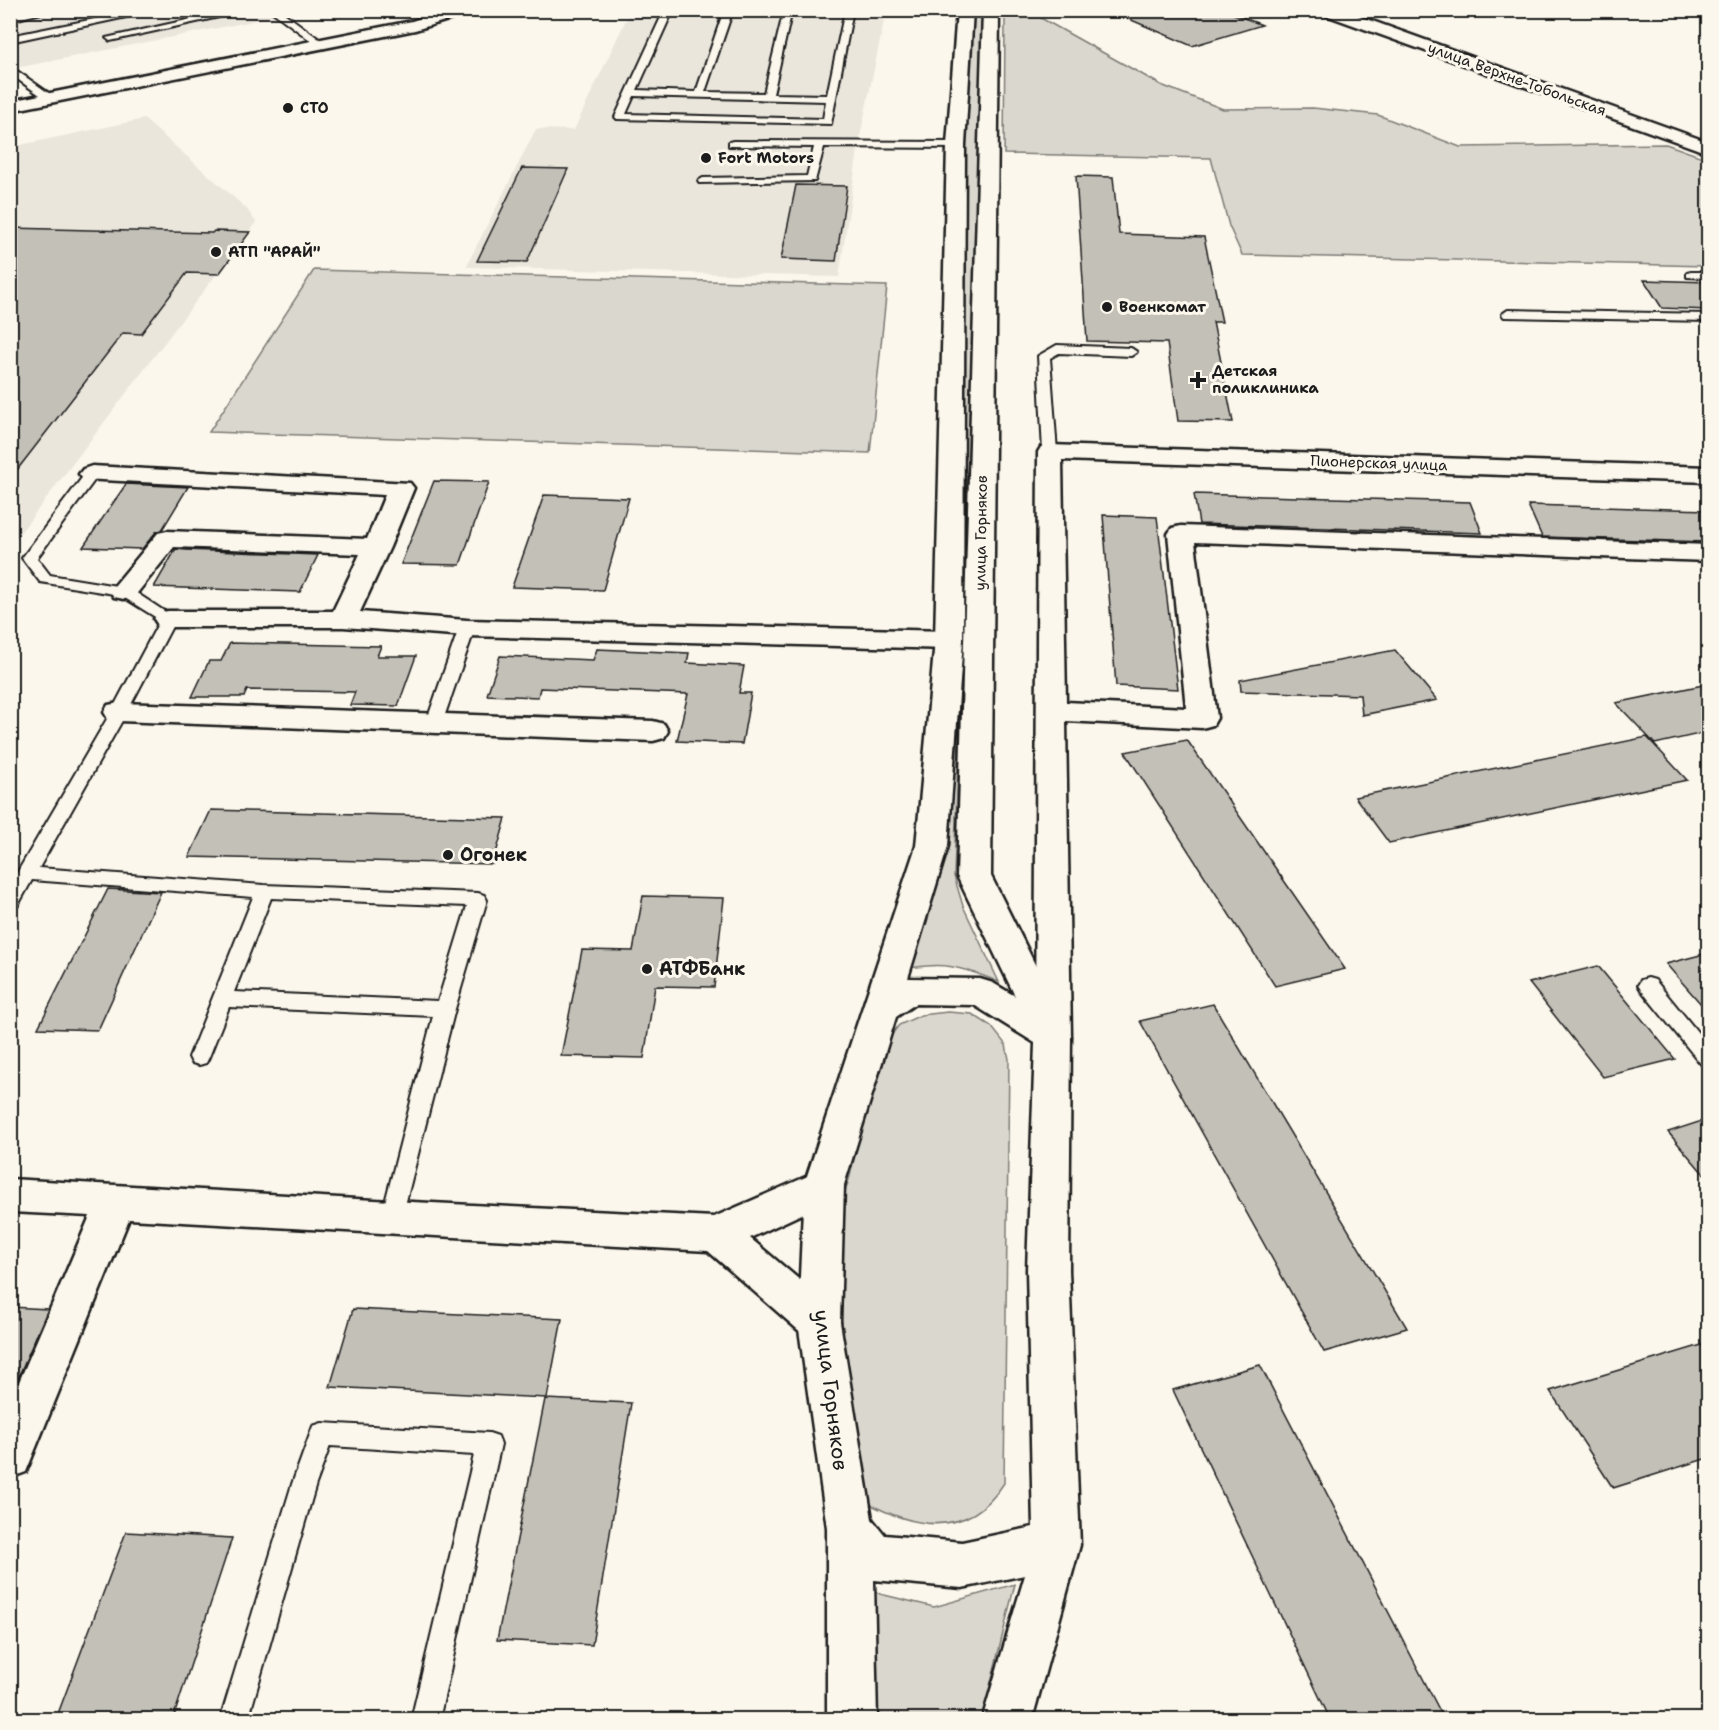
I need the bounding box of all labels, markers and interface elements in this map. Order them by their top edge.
street label: улица Верхне-Тобольская [1425,37,1609,121]
place label: СТО [300,98,328,118]
marker: СТО [281,101,295,115]
place label: Fort Motors [718,148,814,168]
marker: Fort Motors [699,151,713,165]
place label: АТП "АРАЙ" [228,242,321,262]
marker: АТП "АРАЙ" [209,245,223,259]
place label: Военкомат [1119,297,1206,317]
marker: Военкомат [1100,300,1114,314]
place label: Детская поликлиника [1212,361,1319,398]
marker: Детская поликлиника [1189,371,1207,389]
street label: Пионерская улица [1310,451,1449,475]
street label: улица Горняков [970,475,992,591]
place label: Огонек [460,843,527,867]
marker: Огонек [441,848,455,862]
place label: АТФБанк [659,957,745,981]
marker: АТФБанк [640,962,654,976]
street label: улица Горняков [807,1308,855,1472]

